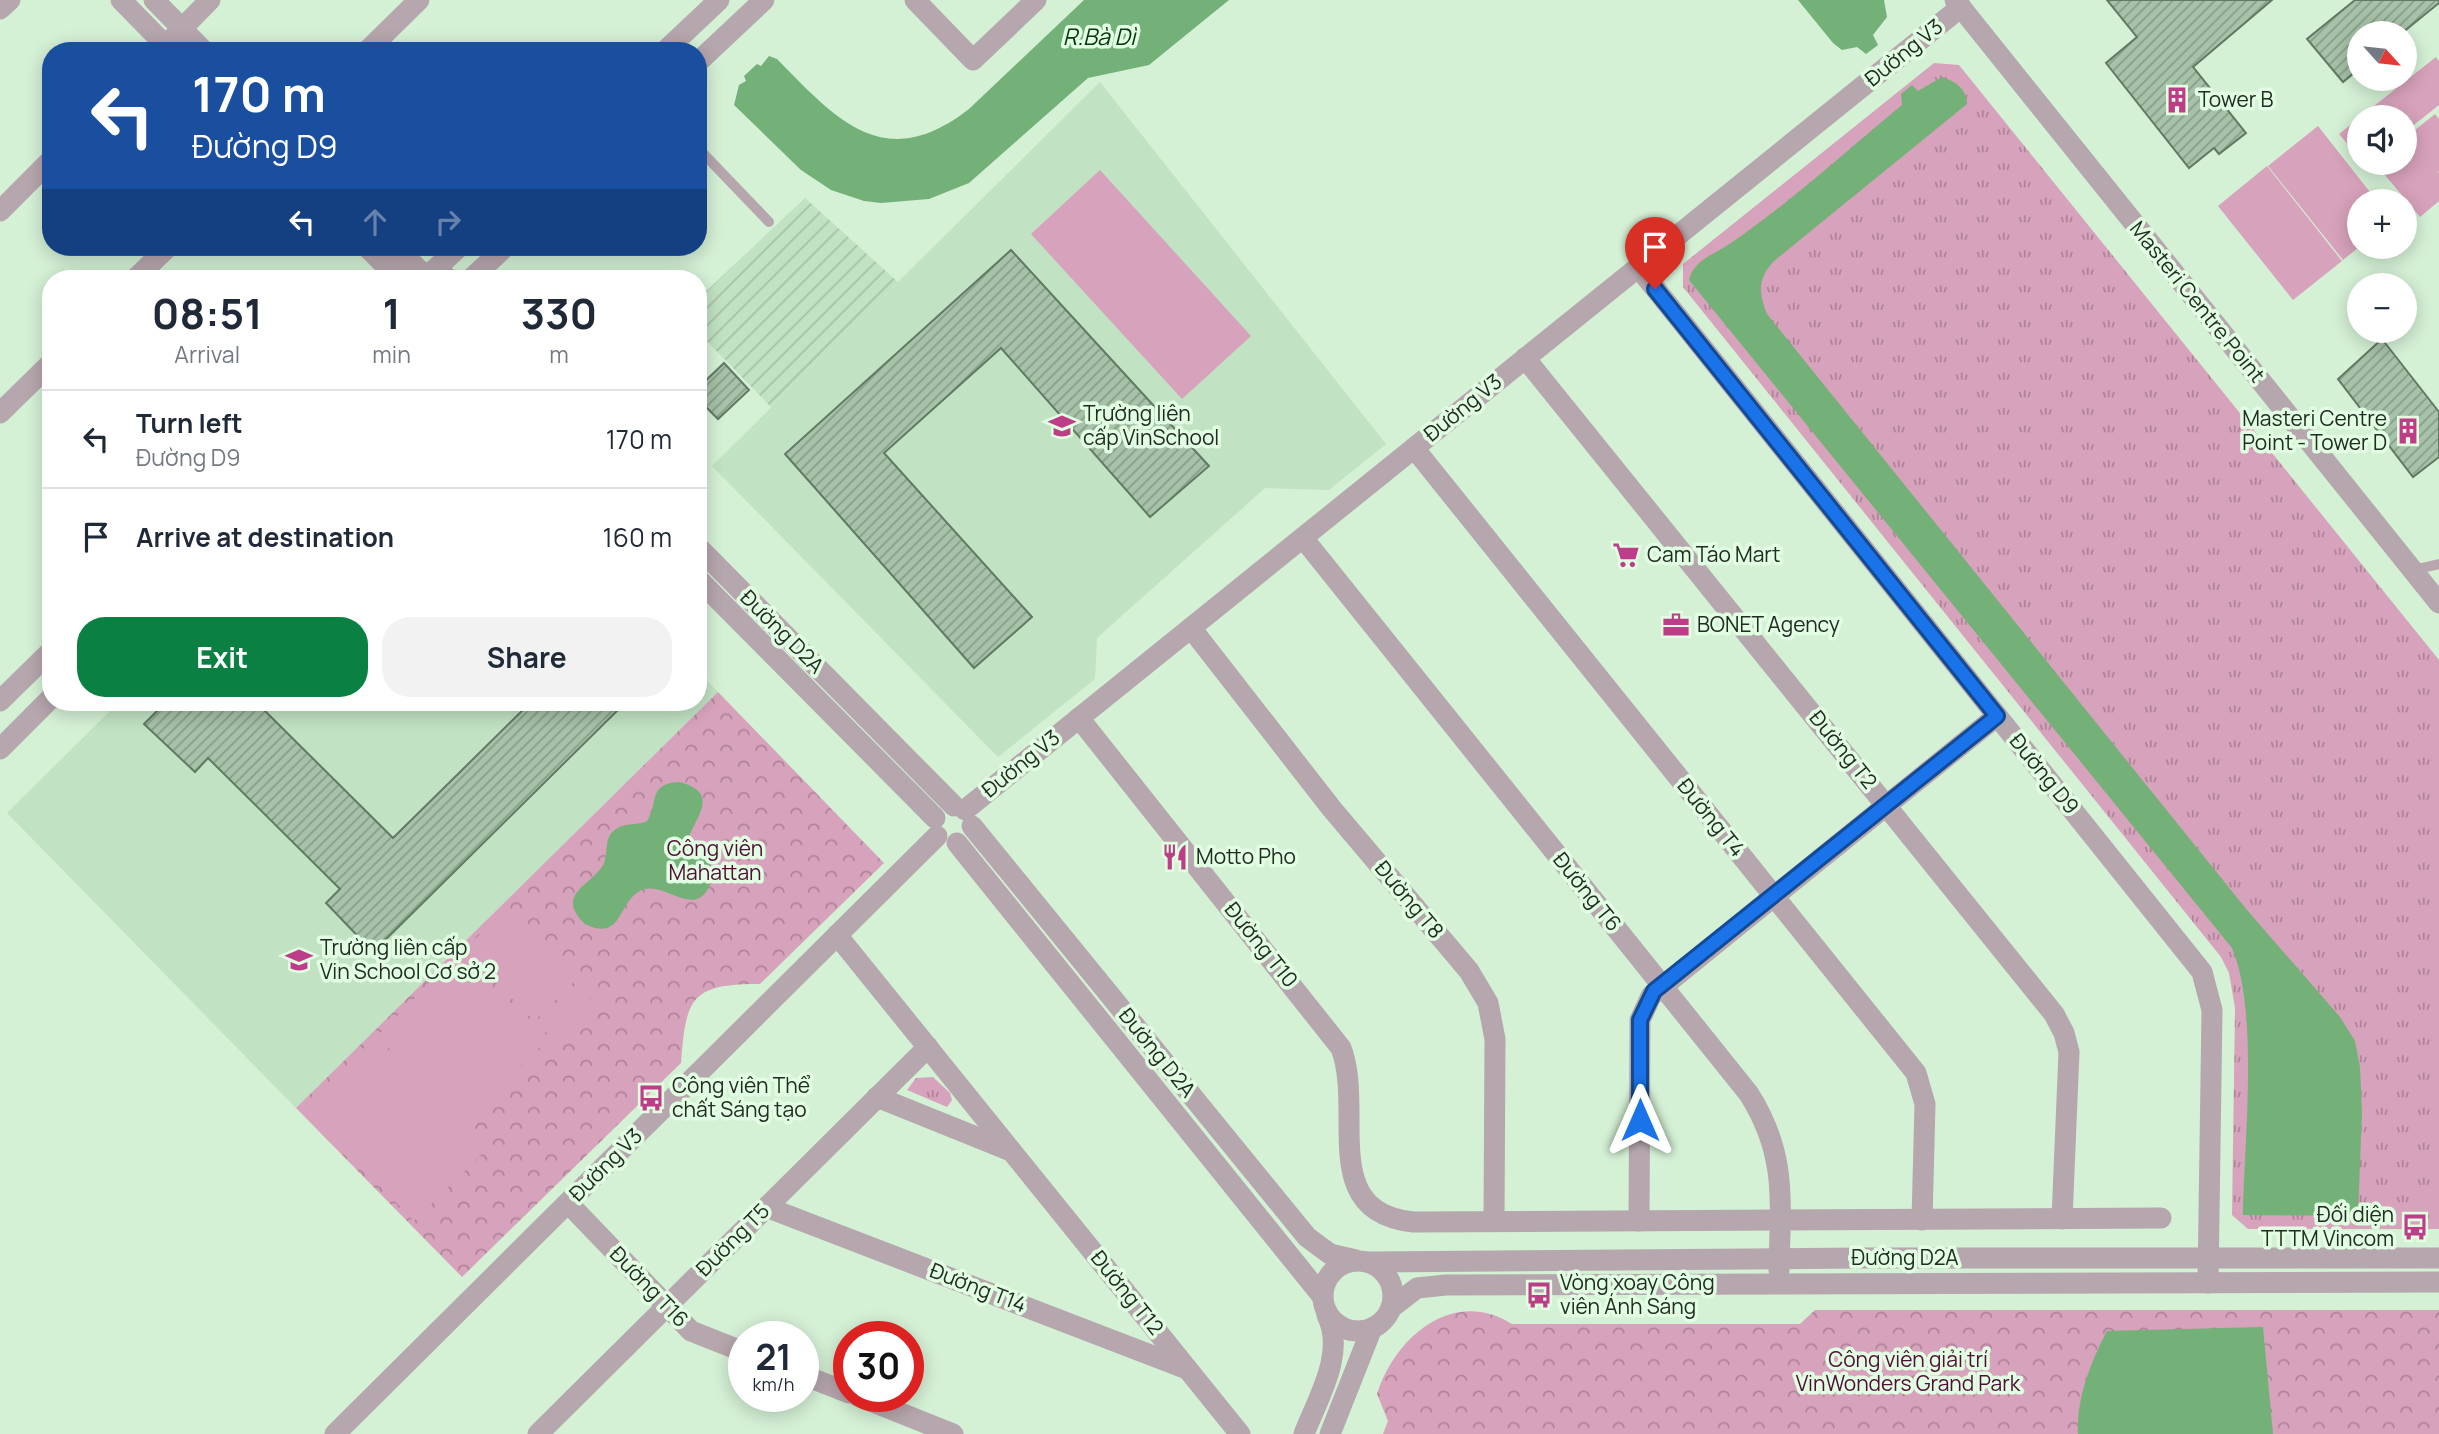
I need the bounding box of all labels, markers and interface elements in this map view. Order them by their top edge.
street label: Đường V3 [1859,12,1948,92]
water label: R.Bà Dì [1063,20,1137,52]
north arrow [2347,21,2417,91]
map controls [2347,21,2417,343]
text: 170 m [192,60,326,127]
icon: left [77,70,168,161]
building icon: Tower B [2162,85,2192,115]
place label: Tower B [2198,85,2274,113]
button: sound [2347,105,2417,175]
text: Đường D9 [192,124,338,168]
button: + [2347,189,2417,259]
icon: left [283,203,321,241]
icon: ahead [356,203,394,241]
icon: right [429,203,467,241]
street label: Masteri Centre Point [2124,215,2272,388]
pin [1625,217,1685,289]
icon: arrive [1636,228,1674,266]
button: − [2347,273,2417,343]
text: 08:51 [152,284,263,342]
text: 1 [382,284,401,342]
text: 330 [521,284,597,342]
text: Arrival [174,338,240,370]
text: min [372,338,411,370]
text: m [549,338,569,370]
street label: Đường V3 [1418,367,1507,447]
place label: Trường liên cấp VinSchool [1083,399,1219,451]
place label: Masteri Centre Point - Tower D [2242,404,2387,456]
text: Turn left [136,405,243,441]
school or university icon: Trường liên cấp VinSchool [1047,411,1077,441]
building icon: Masteri Centre Point - Tower D [2393,416,2423,446]
icon: left [77,420,115,458]
text: 170 m [606,421,672,457]
text: Đường D9 [136,441,241,473]
icon: arrive [77,518,115,556]
text: Arrive at destination [136,519,394,555]
text: 160 m [603,519,672,555]
supermarket icon: Cam Táo Mart [1611,540,1641,570]
place label: Cam Táo Mart [1647,540,1780,568]
street label: Đường D2A [735,583,831,679]
office icon: BONET Agency [1661,610,1691,640]
place label: BONET Agency [1697,610,1840,638]
button: Exit [77,617,368,697]
button: Share [382,617,672,697]
street label: Đường T2 [1804,704,1884,794]
street label: Đường V3 [976,723,1065,803]
street label: Đường D9 [2004,727,2086,819]
street label: Đường T4 [1672,772,1752,862]
park label: Công viên Mahattan [667,834,763,886]
restaurant icon: Motto Pho [1160,842,1190,872]
place label: Motto Pho [1196,842,1296,870]
street label: Đường T6 [1547,846,1628,937]
street label: Đường T8 [1369,855,1450,944]
street label: Đường T10 [1219,896,1305,993]
place label: Trường liên cấp Vin School Cơ sở 2 [320,933,496,985]
school or university icon: Trường liên cấp Vin School Cơ sở 2 [284,945,314,975]
street label: Đường D2A [1113,1002,1202,1103]
place label: Công viên Thể chất Sáng tạo [672,1071,811,1123]
bus stop icon: Công viên Thể chất Sáng tạo [636,1083,666,1113]
position arrow [1603,1083,1677,1157]
street label: Đường V3 [563,1122,648,1207]
street label: Đường T5 [690,1197,775,1282]
place label: Đối diện TTTM Vincom [2261,1200,2394,1252]
bus stop icon: Đối diện TTTM Vincom [2400,1212,2430,1242]
street label: Đường T16 [604,1240,695,1333]
street label: Đường D2A [1851,1243,1959,1271]
street label: Đường T12 [1085,1244,1170,1340]
street label: Đường T14 [926,1256,1031,1318]
place label: Vòng xoay Công viên Ánh Sáng [1560,1268,1715,1320]
bus stop icon: Vòng xoay Công viên Ánh Sáng [1524,1280,1554,1310]
speed limit sign: 30 [833,1321,924,1412]
text: 21 [755,1333,792,1381]
park label: Công viên giải trí VinWonders Grand Park [1796,1345,2021,1397]
text: km/h [753,1372,794,1396]

